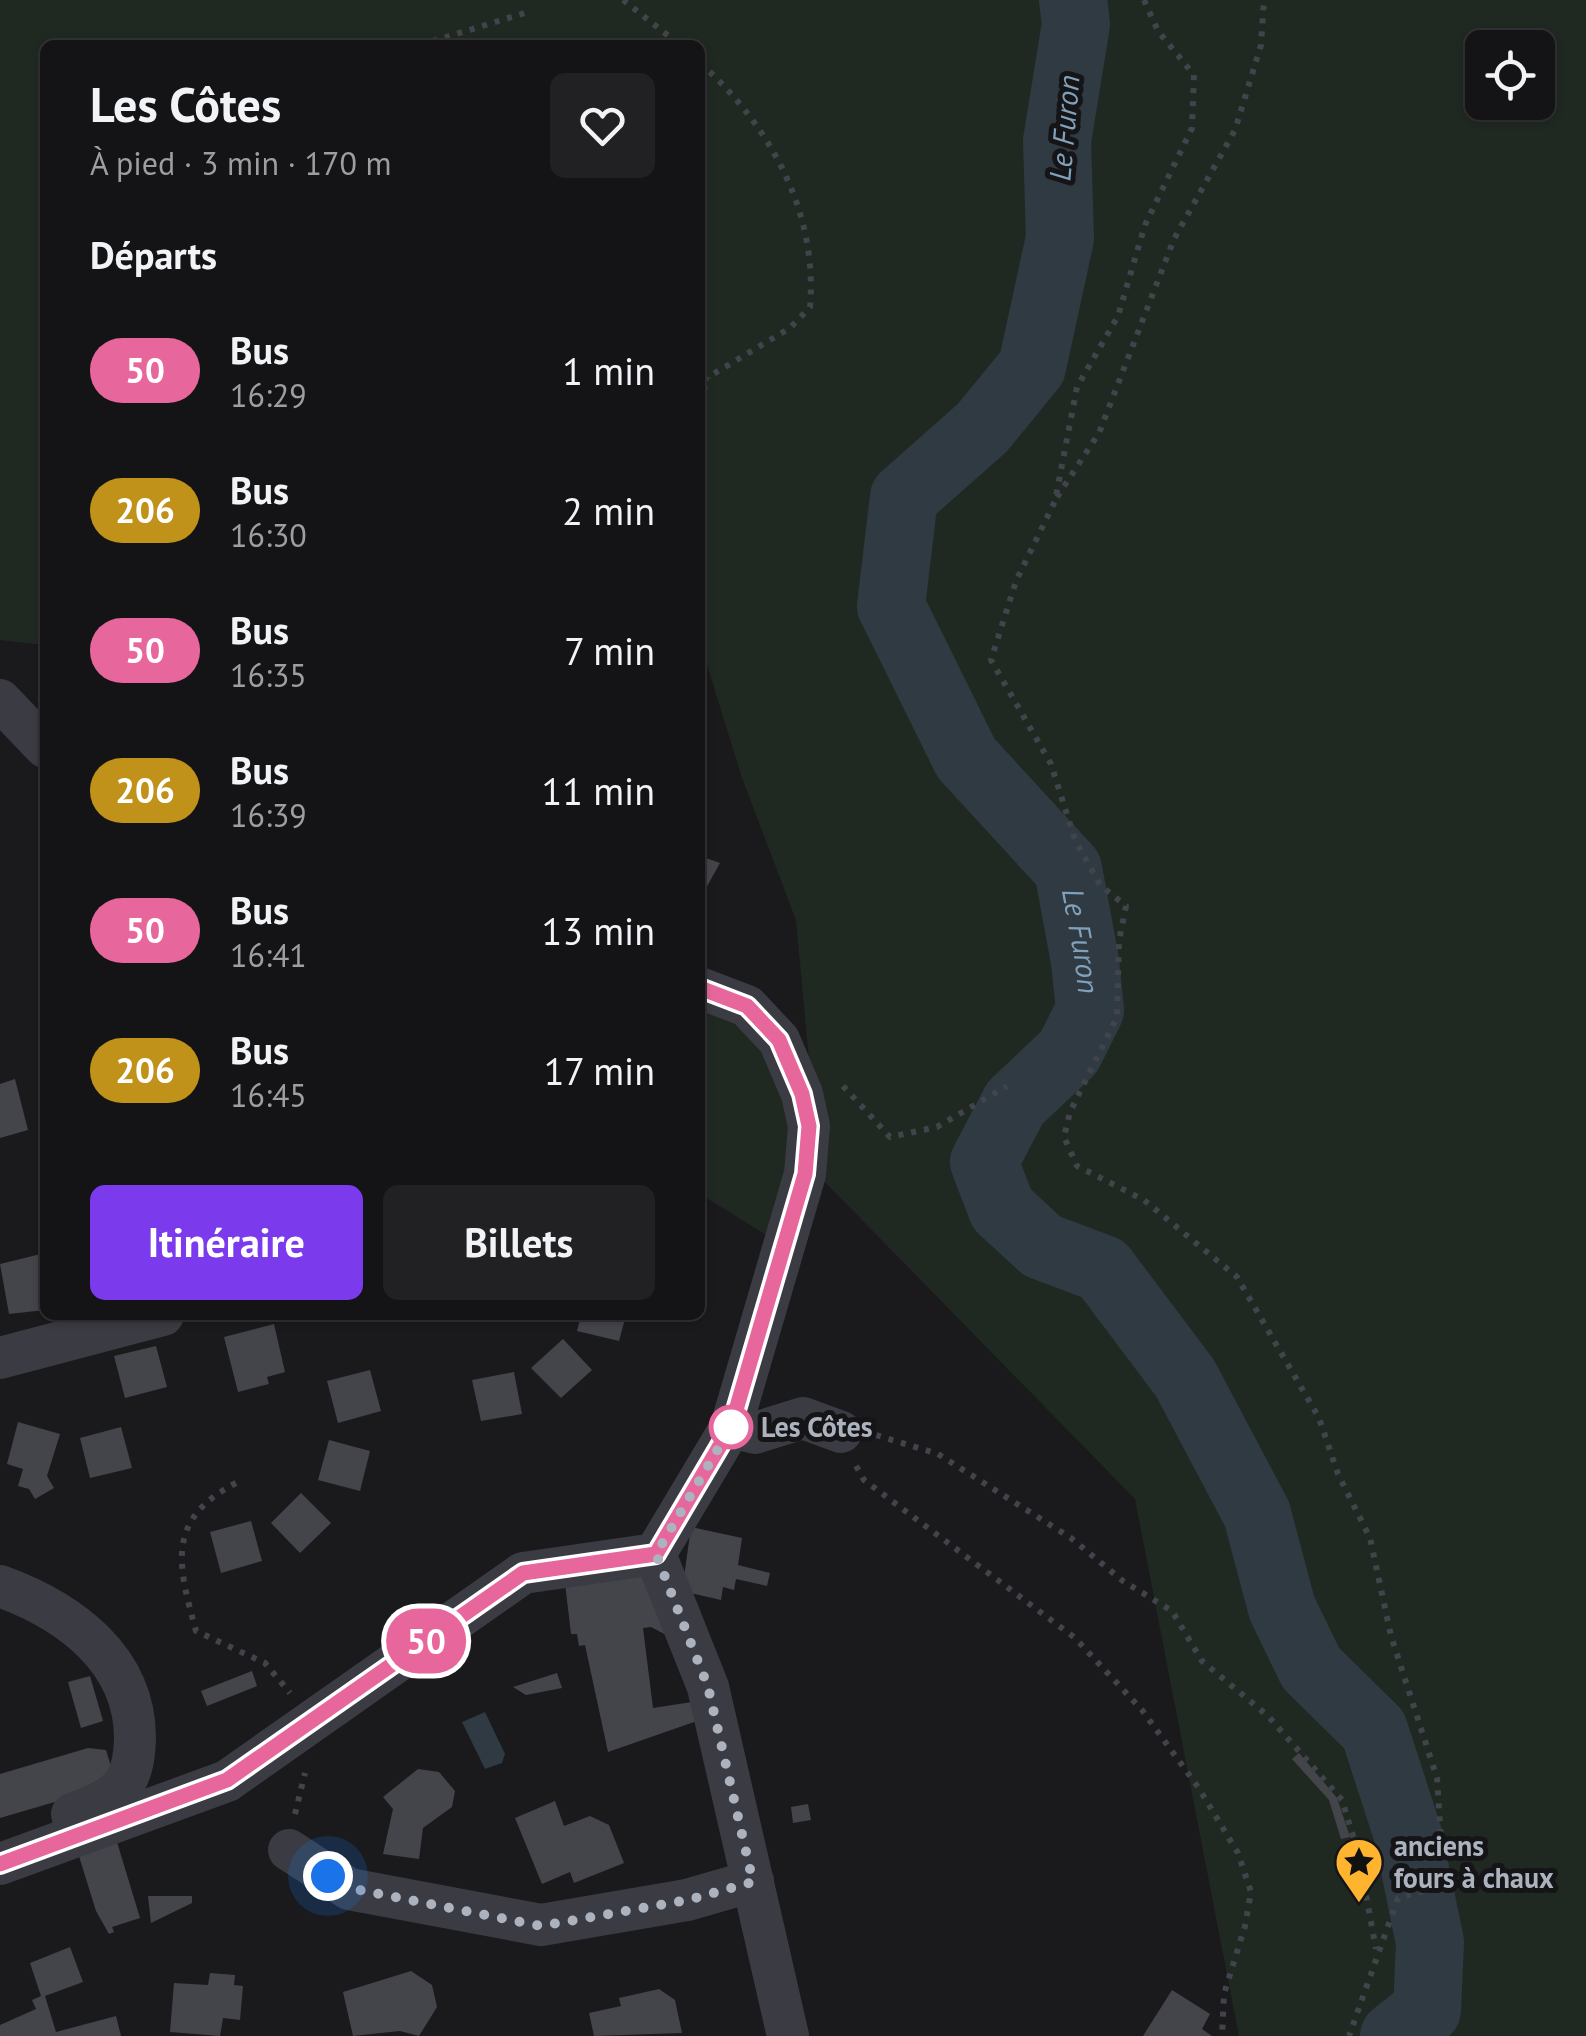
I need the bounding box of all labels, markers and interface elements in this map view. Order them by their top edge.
map controls [1465,30,1555,120]
button: locate [1465,30,1555,120]
text: Les Côtes [90,73,281,135]
button: heart [550,73,655,178]
water label: Le Furon [1039,73,1088,182]
text: À pied · 3 min · 170 m [90,142,391,184]
text: Départs [90,230,217,279]
text: Bus [230,325,289,374]
text: 1 min [562,346,655,395]
text: 50 [125,347,165,393]
text: 16:29 [230,374,307,416]
text: Bus [230,465,289,514]
text: 2 min [562,486,655,535]
text: 206 [115,487,175,533]
text: 16:30 [230,514,307,556]
text: Bus [230,605,289,654]
text: 7 min [564,626,655,675]
text: 50 [125,627,165,673]
text: 16:35 [230,654,307,696]
text: Bus [230,745,289,794]
text: 11 min [542,766,655,815]
text: 206 [115,767,175,813]
text: 16:39 [230,794,307,836]
text: Bus [230,885,289,934]
water label: Le Furon [1054,885,1109,995]
text: 13 min [542,906,655,955]
text: 50 [125,907,165,953]
text: 16:41 [230,934,307,976]
text: Bus [230,1025,289,1074]
text: 17 min [544,1046,655,1095]
text: 206 [115,1047,175,1093]
text: 16:45 [230,1074,307,1116]
button: Itinéraire [90,1185,363,1300]
button: Billets [383,1185,655,1300]
marker: Les Côtes [710,1406,752,1448]
place label: Les Côtes [761,1408,873,1445]
line badge: 50 [381,1608,471,1674]
text: 50 [406,1618,446,1664]
place label: anciens fours à chaux [1394,1827,1554,1896]
place icon: anciens fours à chaux [1333,1836,1385,1904]
your location [303,1851,353,1901]

